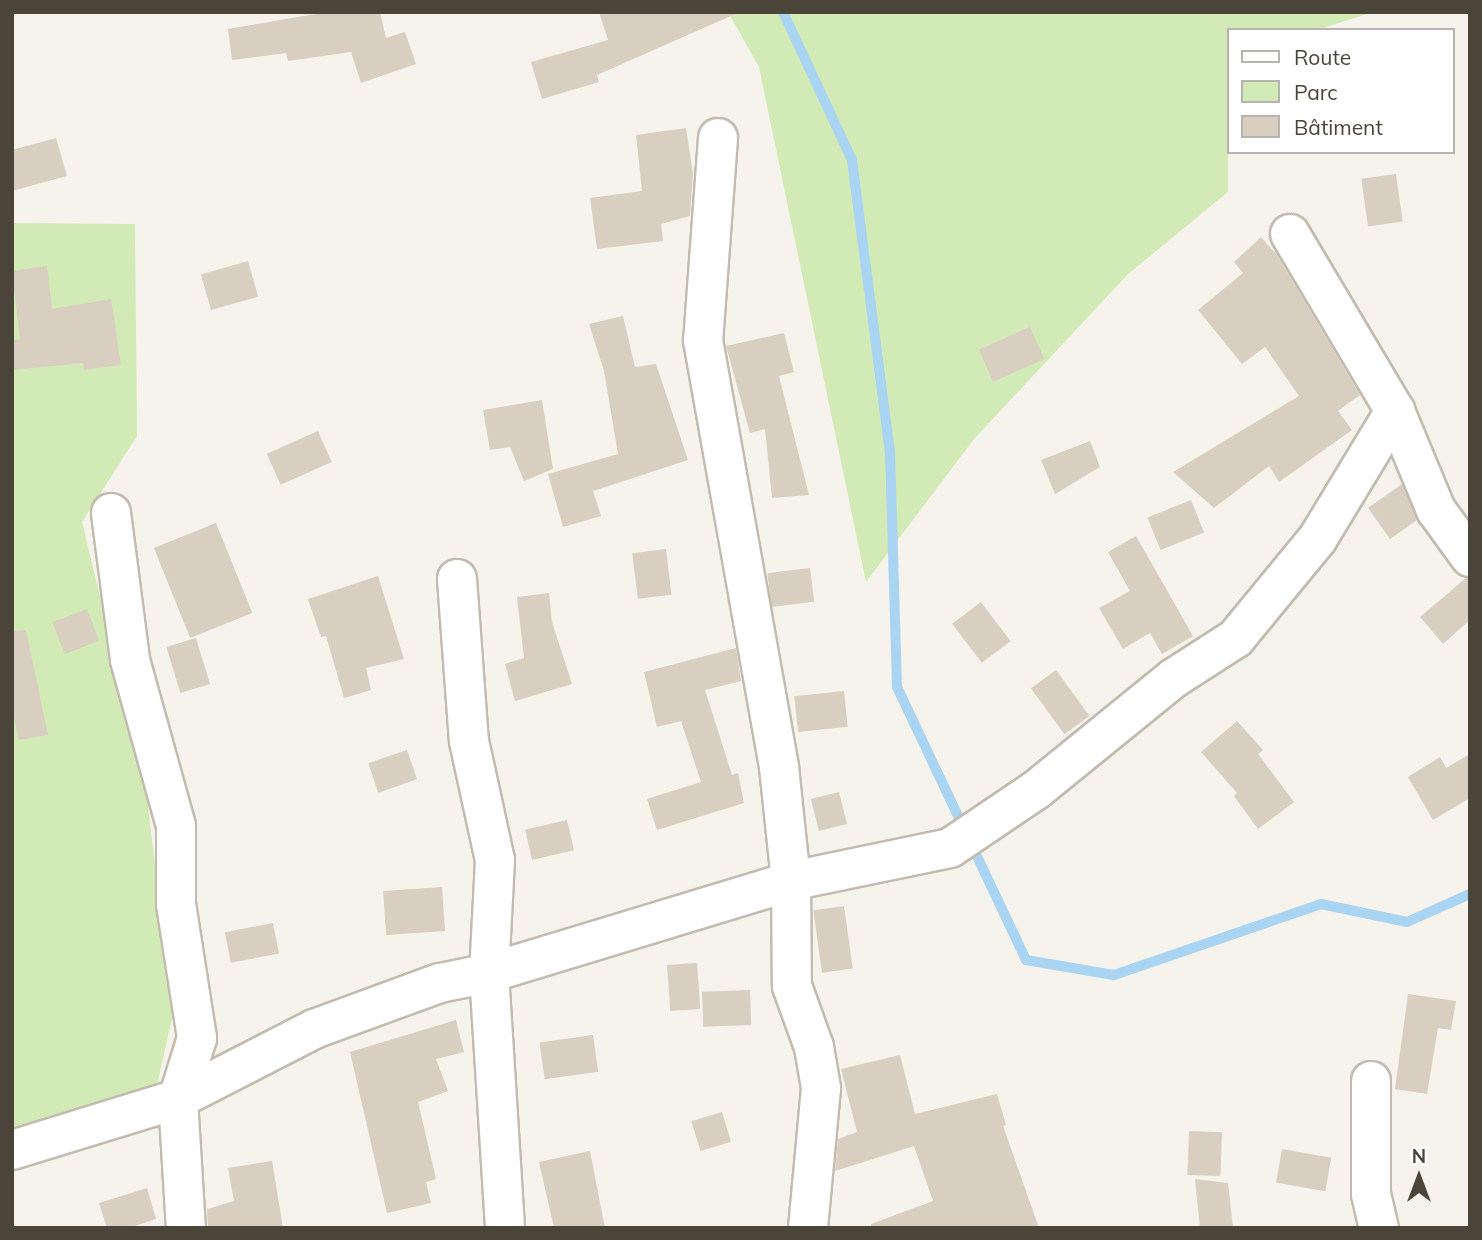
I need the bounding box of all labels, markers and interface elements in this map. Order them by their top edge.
legend [1226,28,1454,154]
text: Route [1294,44,1351,70]
text: Parc [1294,79,1338,105]
text: Bâtiment [1294,114,1383,140]
north arrow [1384,1142,1454,1212]
text: N [1412,1144,1426,1168]

